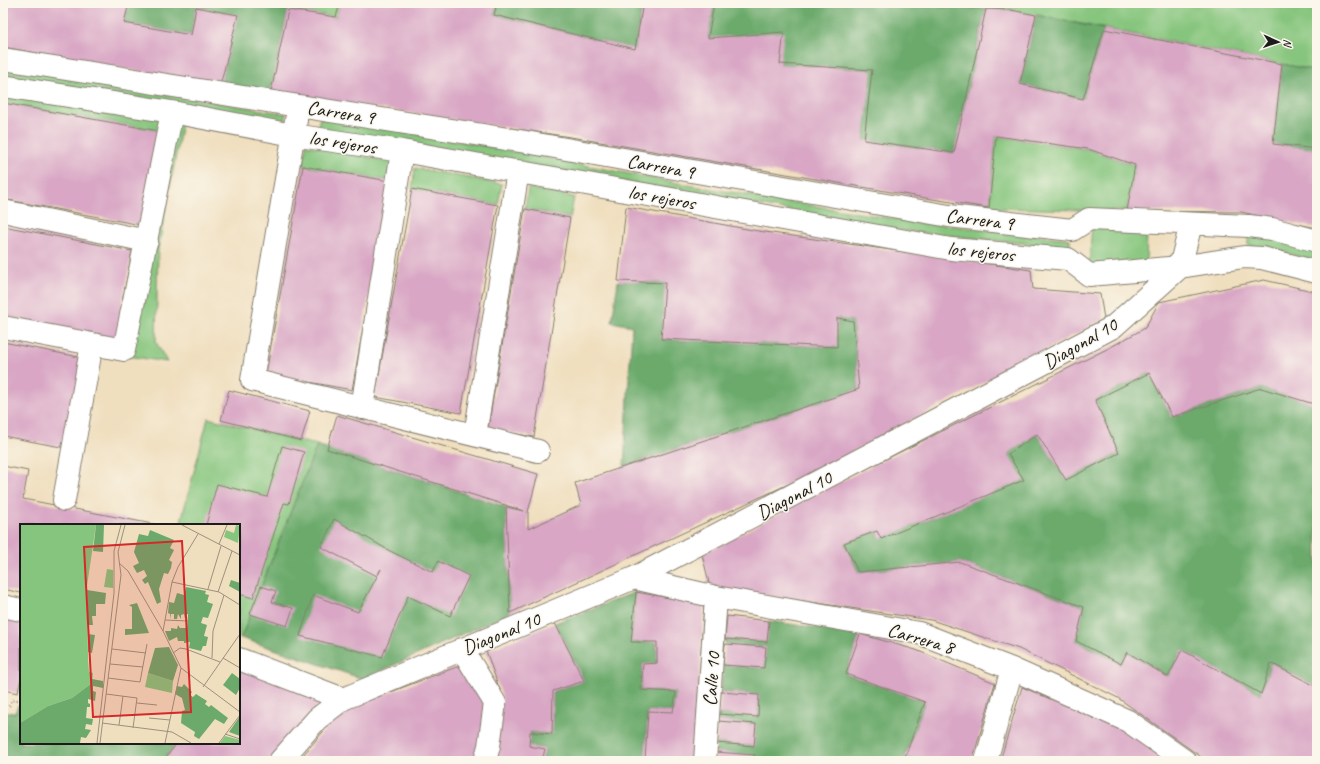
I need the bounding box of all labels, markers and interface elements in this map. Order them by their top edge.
north arrow [1258,22,1298,62]
text: N [1281,39,1295,48]
street label: Carrera 9 [305,95,379,130]
street label: los rejeros [308,125,380,160]
street label: Carrera 9 [625,148,699,185]
street label: los rejeros [627,179,699,216]
street label: Carrera 9 [945,203,1017,236]
street label: los rejeros [946,236,1018,268]
street label: Diagonal 10 [1039,311,1124,375]
street label: Diagonal 10 [752,464,838,526]
inset map [20,524,240,744]
street label: Diagonal 10 [459,606,546,660]
street label: Carrera 8 [885,617,959,660]
street label: Calle 10 [697,649,726,707]

